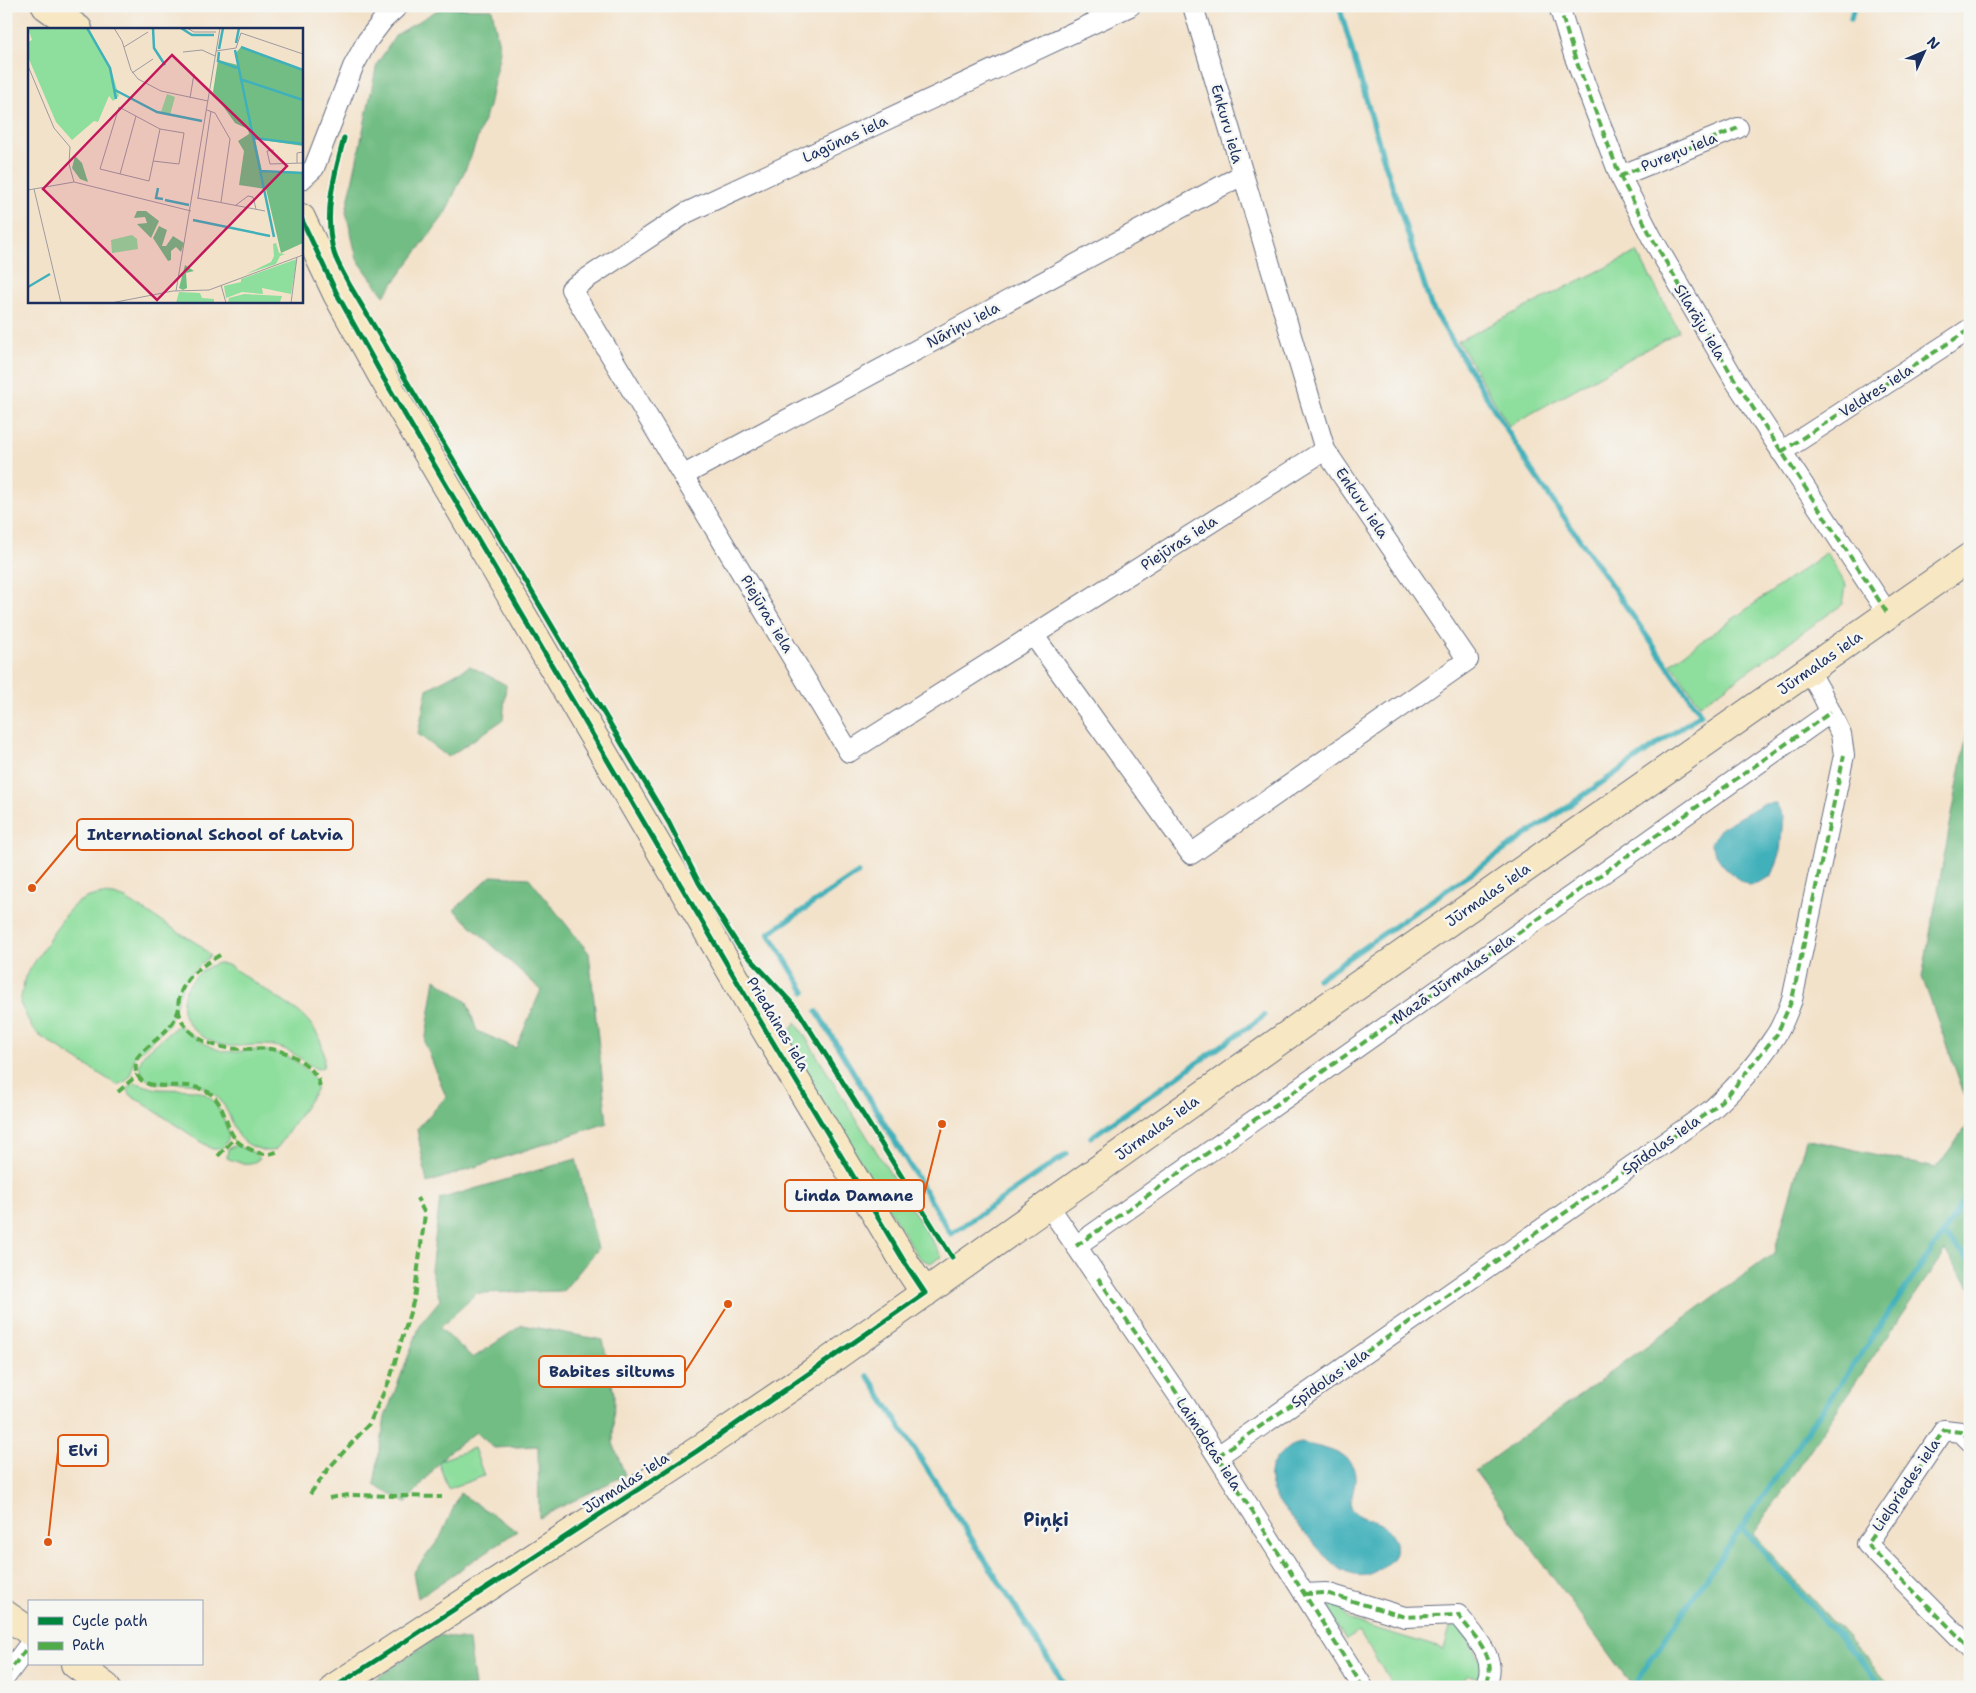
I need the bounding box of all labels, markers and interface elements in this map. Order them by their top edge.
inset map [28,28,302,302]
north arrow [1898,28,1948,78]
text: N [1923,33,1944,53]
street label: Enkuru iela [1206,82,1248,167]
street label: Lagūnas iela [799,110,892,168]
street label: Pureņu iela [1638,127,1721,177]
street label: Silarāju iela [1669,280,1731,364]
street label: Nāriņu iela [923,297,1004,354]
street label: Veldres iela [1835,359,1917,422]
street label: Enkuru iela [1331,464,1393,543]
street label: Piejūras iela [1137,510,1222,575]
street label: Piejūras iela [736,571,798,657]
street label: Jūrmalas iela [1774,626,1867,700]
callout: International School of Latvia [77,819,353,850]
text: International School of Latvia [87,824,343,845]
street label: Jūrmalas iela [1442,858,1535,932]
street label: Mazā Jūrmalas iela [1388,929,1519,1029]
street label: Priedaines iela [742,973,814,1075]
street label: Jūrmalas iela [1111,1090,1203,1165]
street label: Spīdolas iela [1618,1110,1705,1179]
callout: Linda Damane [785,1180,924,1211]
text: Linda Damane [795,1185,914,1206]
street label: Spīdolas iela [1287,1343,1374,1412]
callout: Babites siltums [539,1356,685,1387]
text: Babites siltums [549,1361,675,1382]
street label: Laimdotas iela [1172,1394,1247,1495]
street label: Lielpriedes iela [1867,1434,1945,1535]
callout: Elvi [58,1435,108,1466]
text: Elvi [68,1440,98,1461]
street label: Jūrmalas iela [579,1447,673,1518]
district label: Piņķi [1023,1508,1069,1532]
legend [28,1600,202,1666]
text: Cycle path [72,1611,148,1631]
text: Path [72,1635,105,1655]

